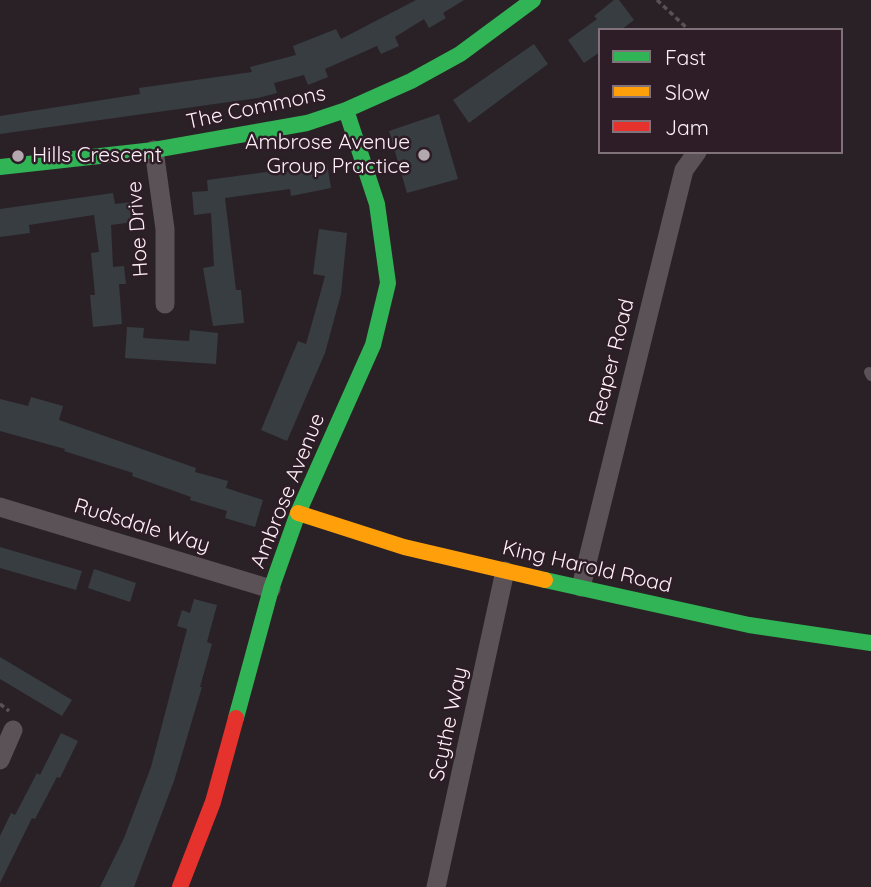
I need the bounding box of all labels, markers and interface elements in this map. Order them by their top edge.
legend [598,28,843,154]
text: Fast [665,44,706,70]
text: Slow [665,79,710,105]
street label: The Commons [184,81,328,135]
text: Jam [665,114,709,140]
place label: Ambrose Avenue Group Practice [245,130,410,180]
place label: Hills Crescent [32,143,162,169]
marker: Ambrose Avenue Group Practice [416,147,432,163]
marker: Hills Crescent [10,148,26,164]
street label: Hoe Drive [122,180,154,278]
street label: Reaper Road [584,296,640,428]
street label: Ambrose Avenue [245,410,331,572]
street label: Rudsdale Way [71,493,213,559]
street label: King Harold Road [500,535,674,599]
street label: Scythe Way [425,665,473,783]

